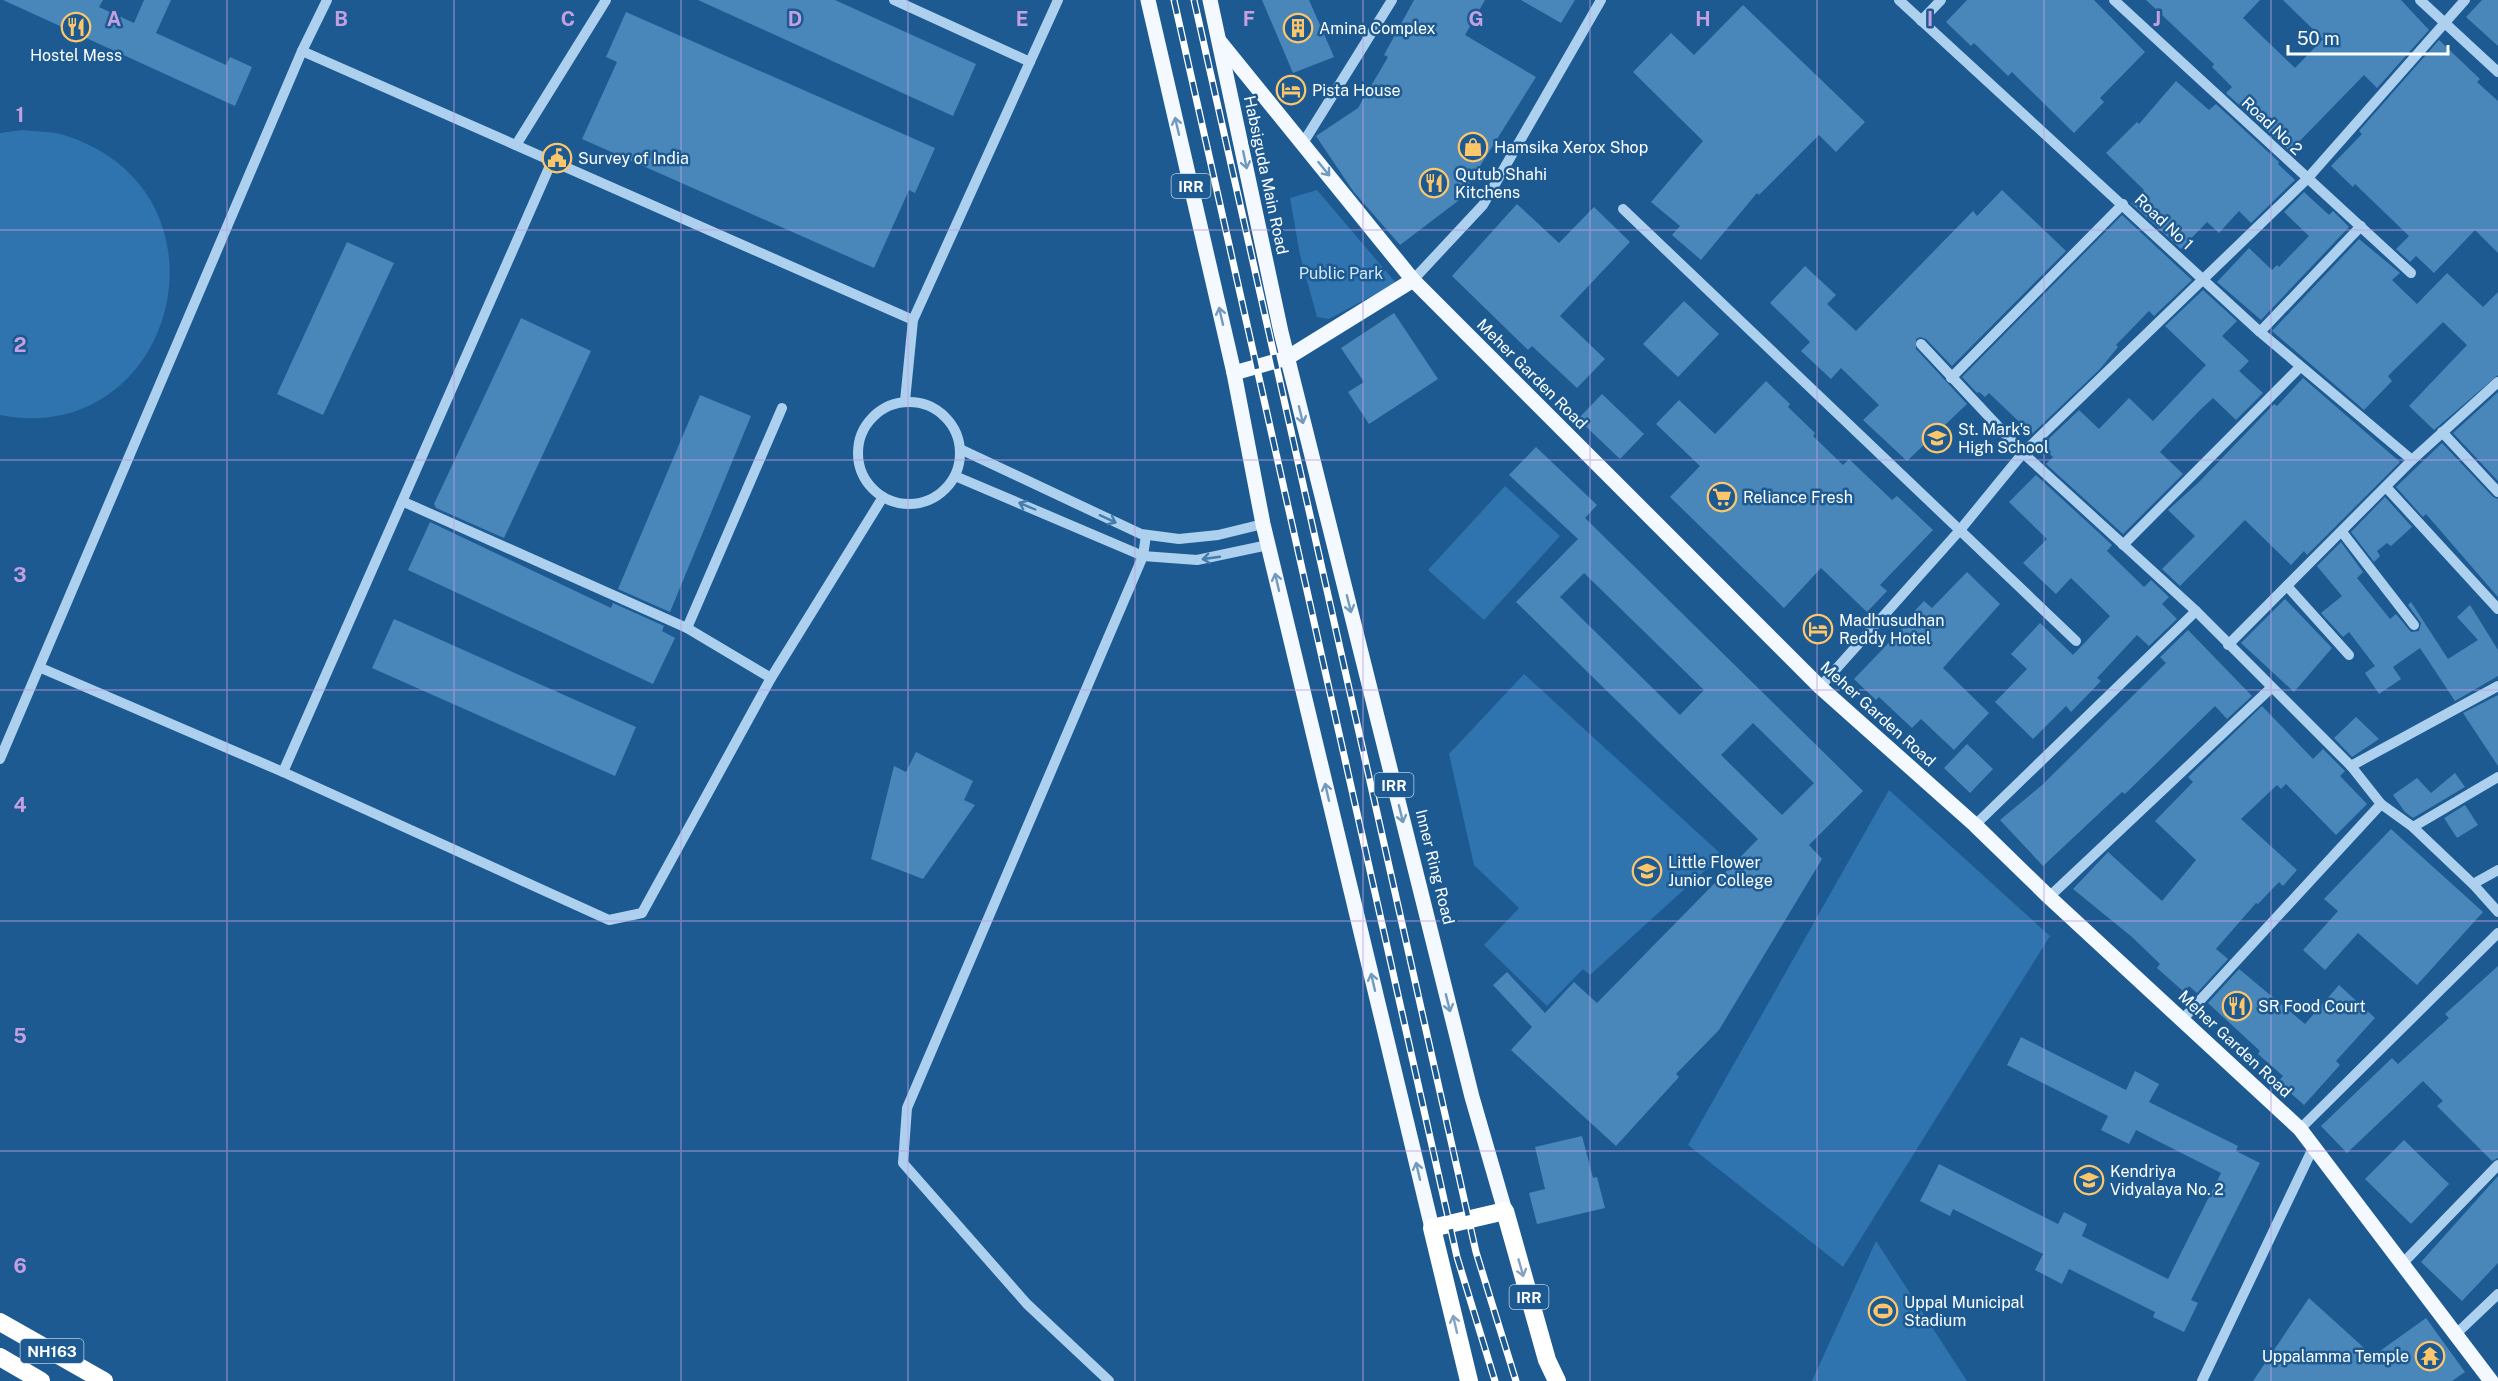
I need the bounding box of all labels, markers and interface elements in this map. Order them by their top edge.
text: A [107,7,121,31]
text: B [334,7,348,31]
text: C [561,7,575,31]
text: D [788,7,802,31]
text: E [1016,7,1028,31]
text: F [1243,7,1255,31]
text: G [1468,7,1484,31]
text: H [1695,7,1711,31]
text: I [1927,7,1933,31]
text: J [2153,7,2161,31]
restaurant icon: Hostel Mess [60,11,92,43]
building icon: Amina Complex [1282,12,1314,44]
scale bar [2288,18,2448,56]
place label: Amina Complex [1319,19,1436,38]
text: 50 m [2297,28,2340,49]
place label: Hostel Mess [30,46,122,65]
hotel icon: Pista House [1275,74,1307,106]
place label: Pista House [1312,81,1401,100]
street label: Road No 2 [2238,93,2306,159]
street label: Habsiguda Main Road [1240,94,1292,256]
text: 1 [16,103,24,127]
one-way arrow [1171,116,1183,135]
shop icon: Hamsika Xerox Shop [1457,131,1489,163]
place label: Hamsika Xerox Shop [1494,138,1648,157]
public building icon: Survey of India [541,142,573,174]
place label: Survey of India [578,149,689,168]
one-way arrow [1239,150,1251,169]
one-way arrow [1317,161,1330,177]
place label: Qutub Shahi Kitchens [1455,165,1547,202]
restaurant icon: Qutub Shahi Kitchens [1418,167,1450,199]
road number: IRR [1172,174,1210,198]
street label: Road No 1 [2131,190,2197,254]
park label: Public Park [1299,264,1383,283]
one-way arrow [1214,306,1226,325]
street label: Meher Garden Road [1473,315,1591,433]
text: 2 [14,333,26,357]
one-way arrow [1296,405,1308,424]
place label: St. Mark's High School [1958,420,2049,457]
school or university icon: St. Mark's High School [1921,422,1953,454]
supermarket icon: Reliance Fresh [1706,481,1738,513]
place label: Reliance Fresh [1743,488,1853,507]
one-way arrow [1018,500,1036,511]
one-way arrow [1099,513,1117,525]
one-way arrow [1202,553,1222,564]
text: 3 [13,563,27,587]
one-way arrow [1271,573,1282,592]
one-way arrow [1343,594,1355,613]
place label: Madhusudhan Reddy Hotel [1839,611,1944,648]
hotel icon: Madhusudhan Reddy Hotel [1802,613,1834,645]
street label: Meher Garden Road [1817,657,1939,771]
road number: IRR [1374,773,1414,797]
one-way arrow [1321,783,1333,802]
text: 4 [13,793,27,817]
one-way arrow [1396,804,1408,823]
street label: Inner Ring Road [1412,807,1458,927]
place label: Little Flower Junior College [1668,853,1773,890]
school or university icon: Little Flower Junior College [1631,855,1663,887]
one-way arrow [1366,973,1378,992]
street label: Meher Garden Road [2174,987,2296,1101]
restaurant icon: SR Food Court [2221,990,2253,1022]
one-way arrow [1443,993,1455,1012]
place label: SR Food Court [2258,997,2366,1016]
text: 5 [13,1024,27,1048]
one-way arrow [1412,1162,1424,1181]
place label: Kendriya Vidyalaya No. 2 [2110,1162,2224,1199]
school or university icon: Kendriya Vidyalaya No. 2 [2073,1164,2105,1196]
text: 6 [13,1254,27,1278]
one-way arrow [1516,1258,1527,1277]
road number: IRR [1510,1285,1549,1309]
place label: Uppal Municipal Stadium [1904,1293,2024,1330]
sports icon: Uppal Municipal Stadium [1867,1295,1899,1327]
one-way arrow [1448,1315,1460,1334]
road number: NH163 [20,1339,84,1363]
temple icon: Uppalamma Temple [2414,1340,2446,1372]
place label: Uppalamma Temple [2262,1347,2409,1366]

